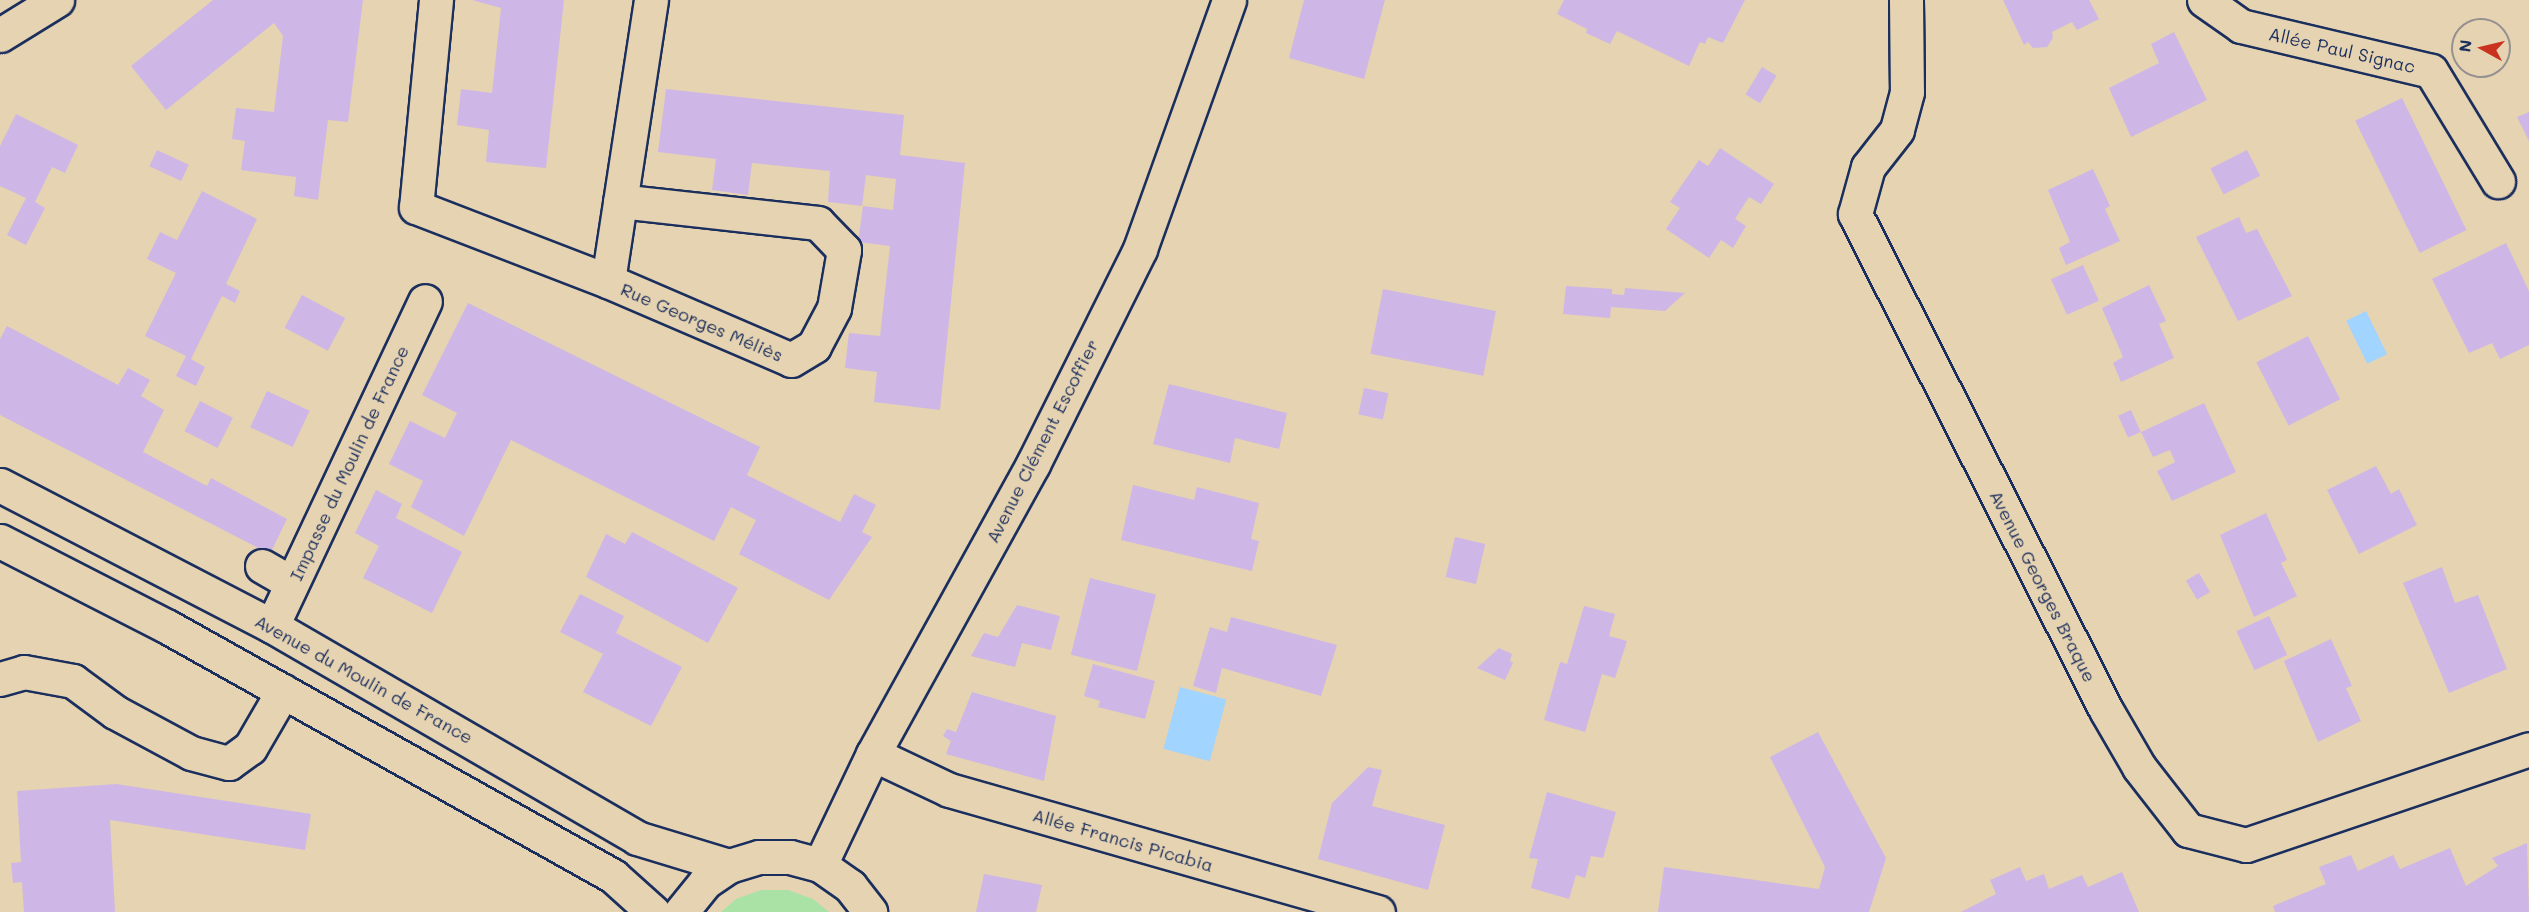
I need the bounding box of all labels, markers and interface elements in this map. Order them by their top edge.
north arrow [2451,18,2511,78]
street label: Allée Paul Signac [2267,23,2417,77]
text: N [2453,38,2476,53]
street label: Rue Georges Méliès [618,278,786,366]
street label: Avenue Clément Escoffier [981,336,1103,546]
street label: Impasse du Moulin de France [285,342,413,584]
street label: Avenue Georges Braque [1985,487,2101,685]
street label: Avenue du Moulin de France [251,610,477,748]
street label: Allée Francis Picabia [1030,804,1216,876]

